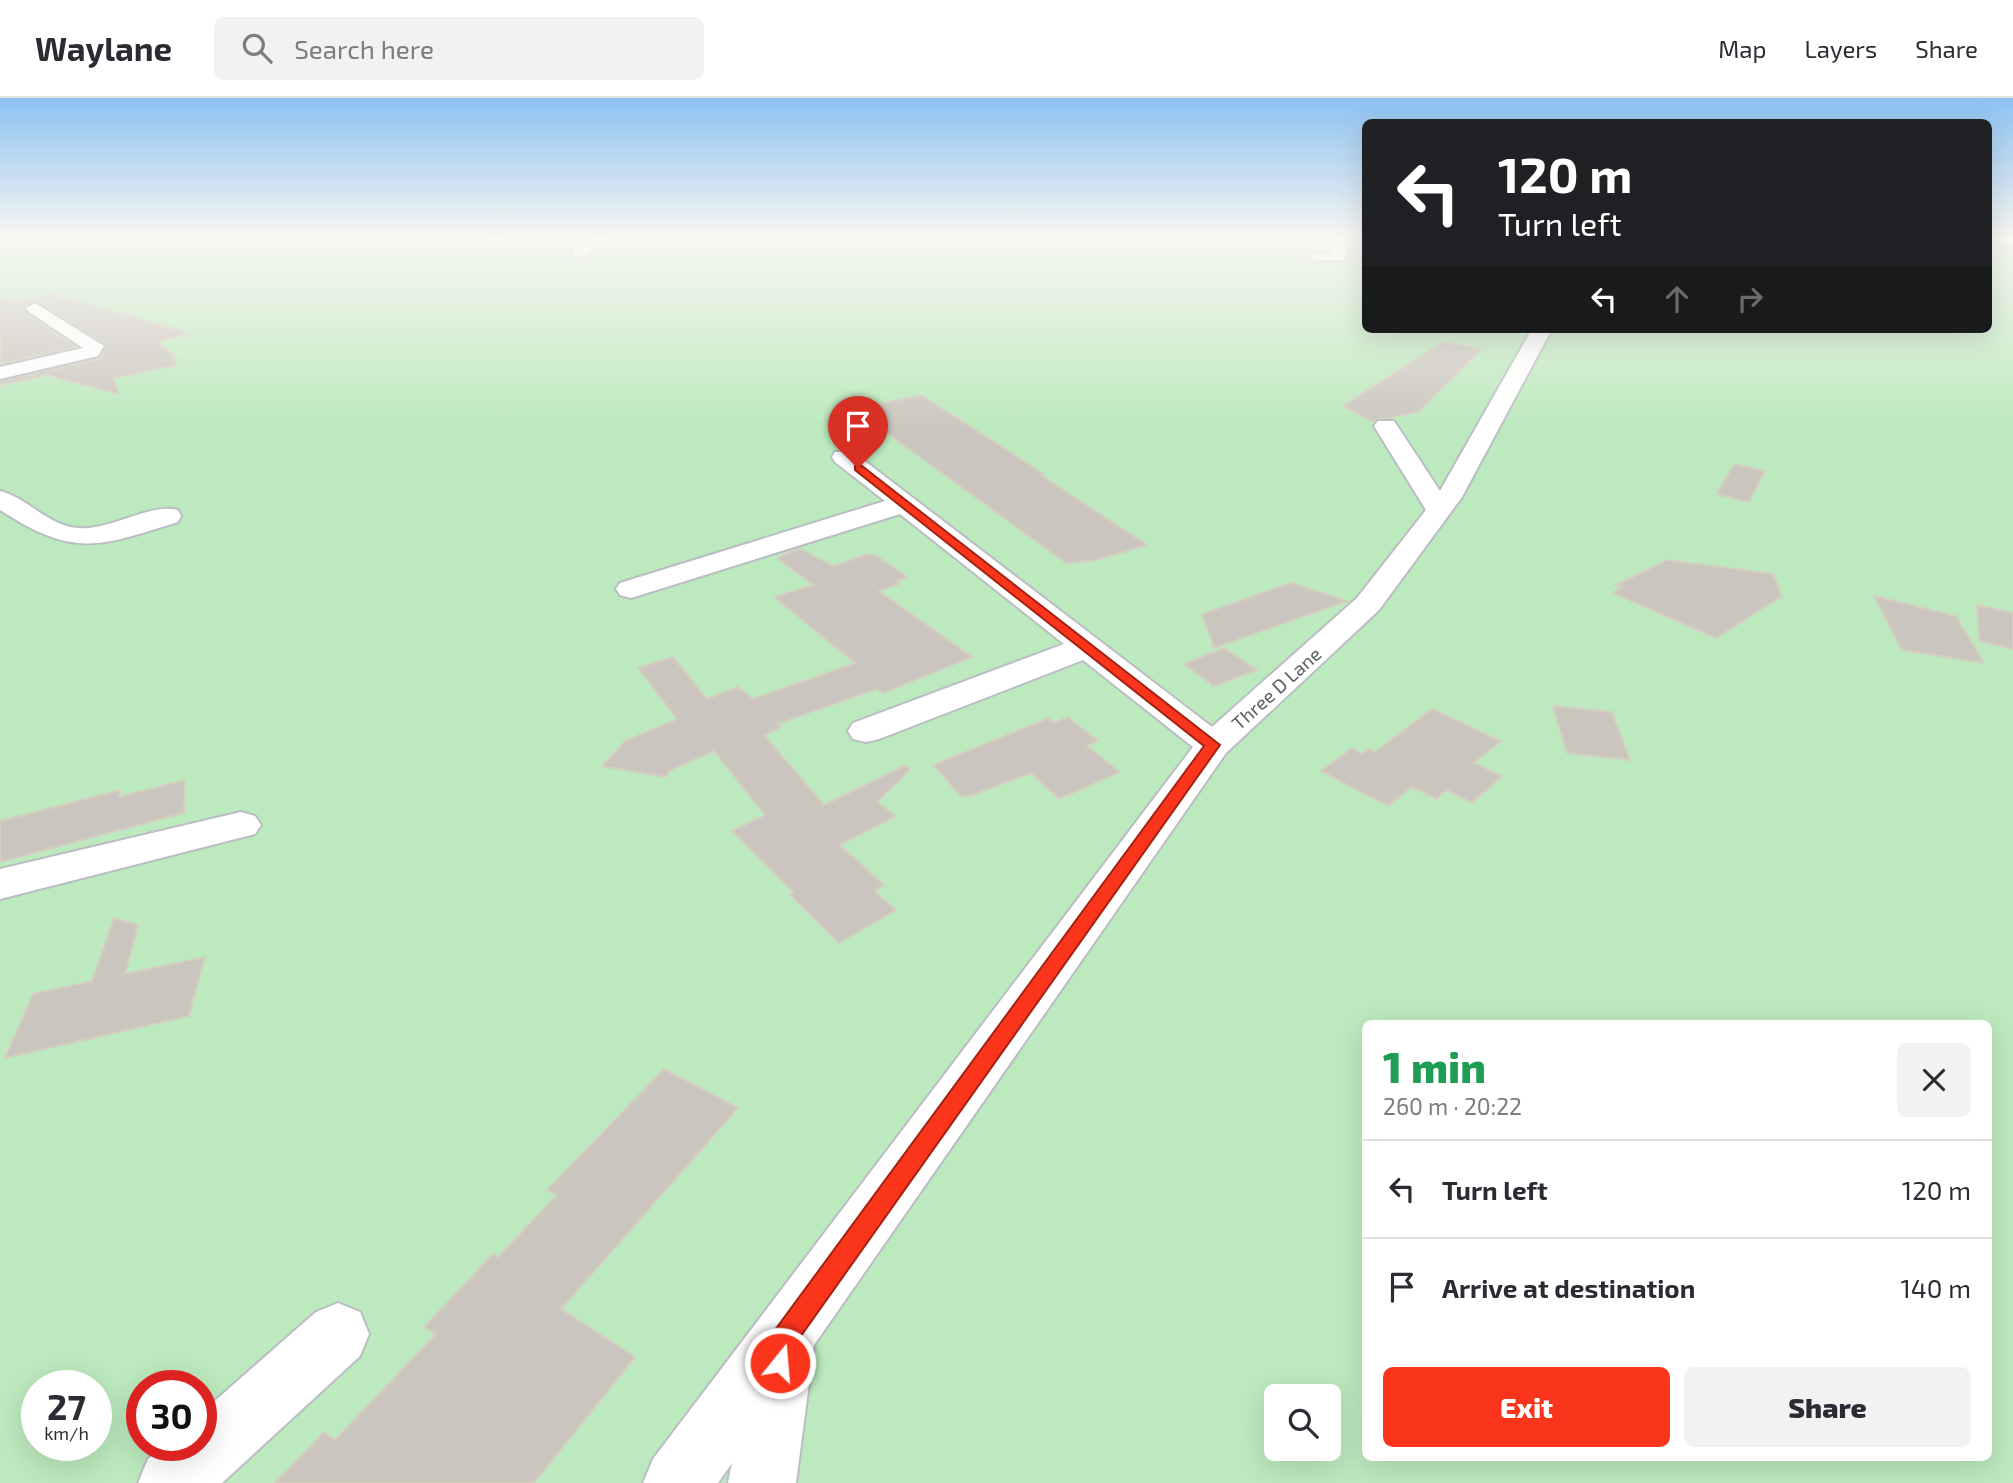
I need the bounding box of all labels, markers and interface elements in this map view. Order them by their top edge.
search box [214,17,704,80]
text: Waylane [35,28,172,68]
icon: search [238,29,276,67]
text: Search here [294,33,434,64]
text: Map [1718,34,1766,63]
text: Layers [1804,34,1877,63]
text: Share [1915,34,1978,63]
text: 120 m [1498,144,1632,203]
icon: left [1383,147,1474,238]
text: Turn left [1498,204,1622,242]
icon: left [1585,280,1623,318]
icon: ahead [1658,280,1696,318]
icon: right [1731,280,1769,318]
pin [828,396,888,468]
icon: arrive [839,407,877,445]
street label: Three D Lane [1227,642,1325,734]
text: 1 min [1383,1041,1486,1091]
button: close [1897,1043,1971,1117]
text: 260 m · 20:22 [1383,1092,1522,1120]
icon: left [1383,1170,1421,1208]
text: Turn left [1442,1174,1548,1205]
text: 120 m [1902,1174,1971,1205]
icon: arrive [1383,1268,1421,1306]
text: Arrive at destination [1442,1272,1695,1303]
text: 140 m [1900,1272,1971,1303]
position arrow [743,1326,817,1400]
button: Exit [1383,1367,1670,1447]
button: Share [1684,1367,1971,1447]
speed limit sign: 30 [126,1370,217,1461]
map controls [1264,1384,1341,1461]
button: search [1264,1384,1341,1461]
text: 27 [47,1385,86,1427]
text: km/h [44,1422,89,1444]

